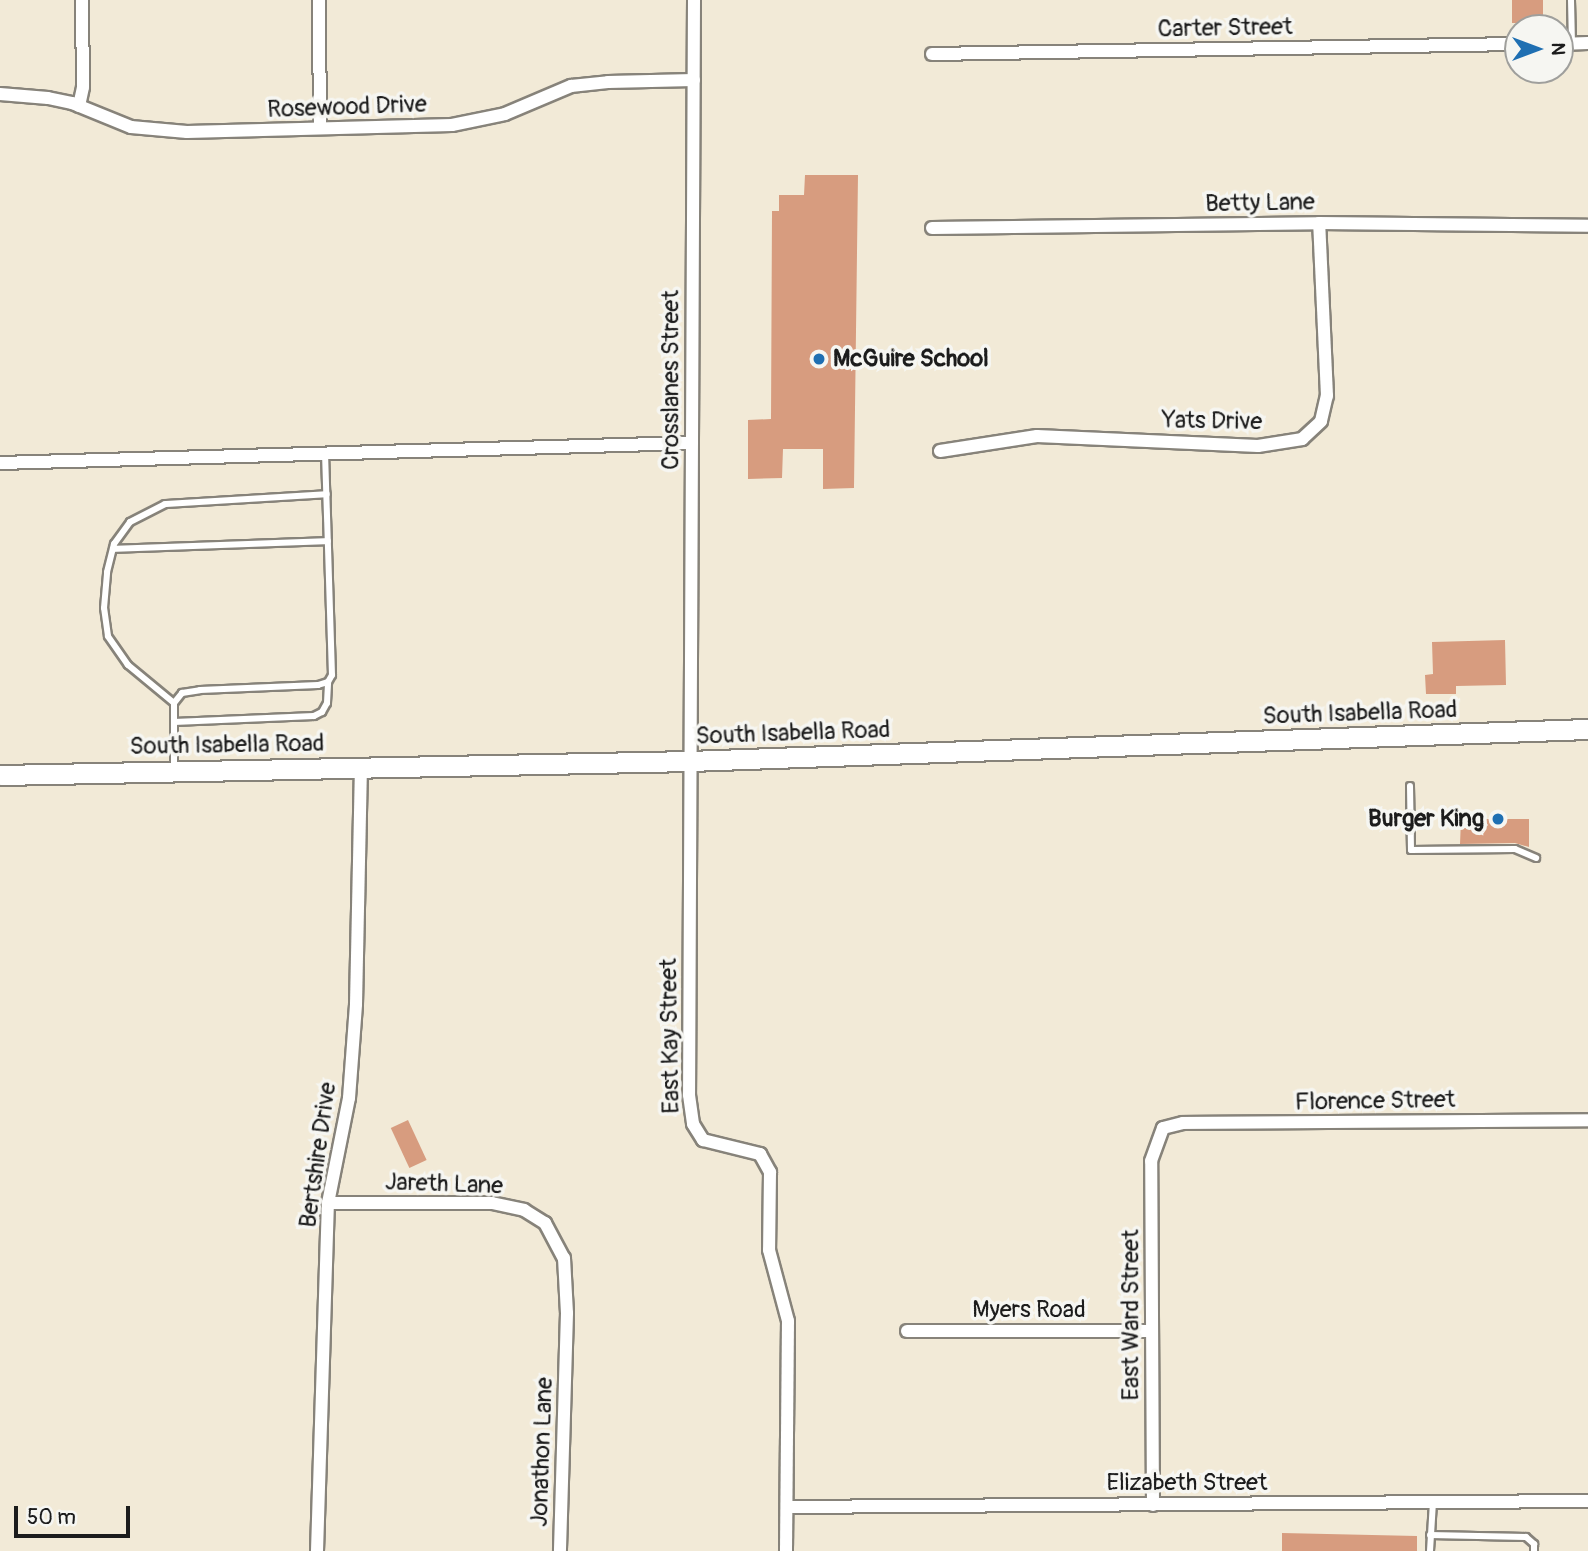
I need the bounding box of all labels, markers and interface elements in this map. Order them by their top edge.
street label: Carter Street [1157,12,1293,44]
north arrow [1504,14,1574,84]
text: N [1546,43,1570,55]
street label: Rosewood Drive [267,90,427,124]
street label: Betty Lane [1205,188,1315,218]
street label: Crosslanes Street [657,290,685,470]
place label: McGuire School [833,345,989,373]
marker: McGuire School [811,351,827,367]
street label: Yats Drive [1162,406,1262,436]
street label: South Isabella Road [1262,695,1458,731]
street label: South Isabella Road [695,715,891,751]
street label: South Isabella Road [129,729,325,761]
place label: Burger King [1368,805,1484,833]
marker: Burger King [1490,811,1506,827]
street label: East Kay Street [654,958,686,1114]
street label: Bertshire Drive [294,1080,342,1230]
street label: Florence Street [1295,1085,1455,1117]
street label: Jareth Lane [384,1168,504,1200]
street label: East Ward Street [1117,1229,1145,1401]
street label: Myers Road [972,1296,1086,1324]
street label: Jonathon Lane [525,1377,559,1527]
street label: Elizabeth Street [1107,1469,1267,1497]
scale bar [18,1492,133,1536]
text: 50 m [27,1504,76,1531]

